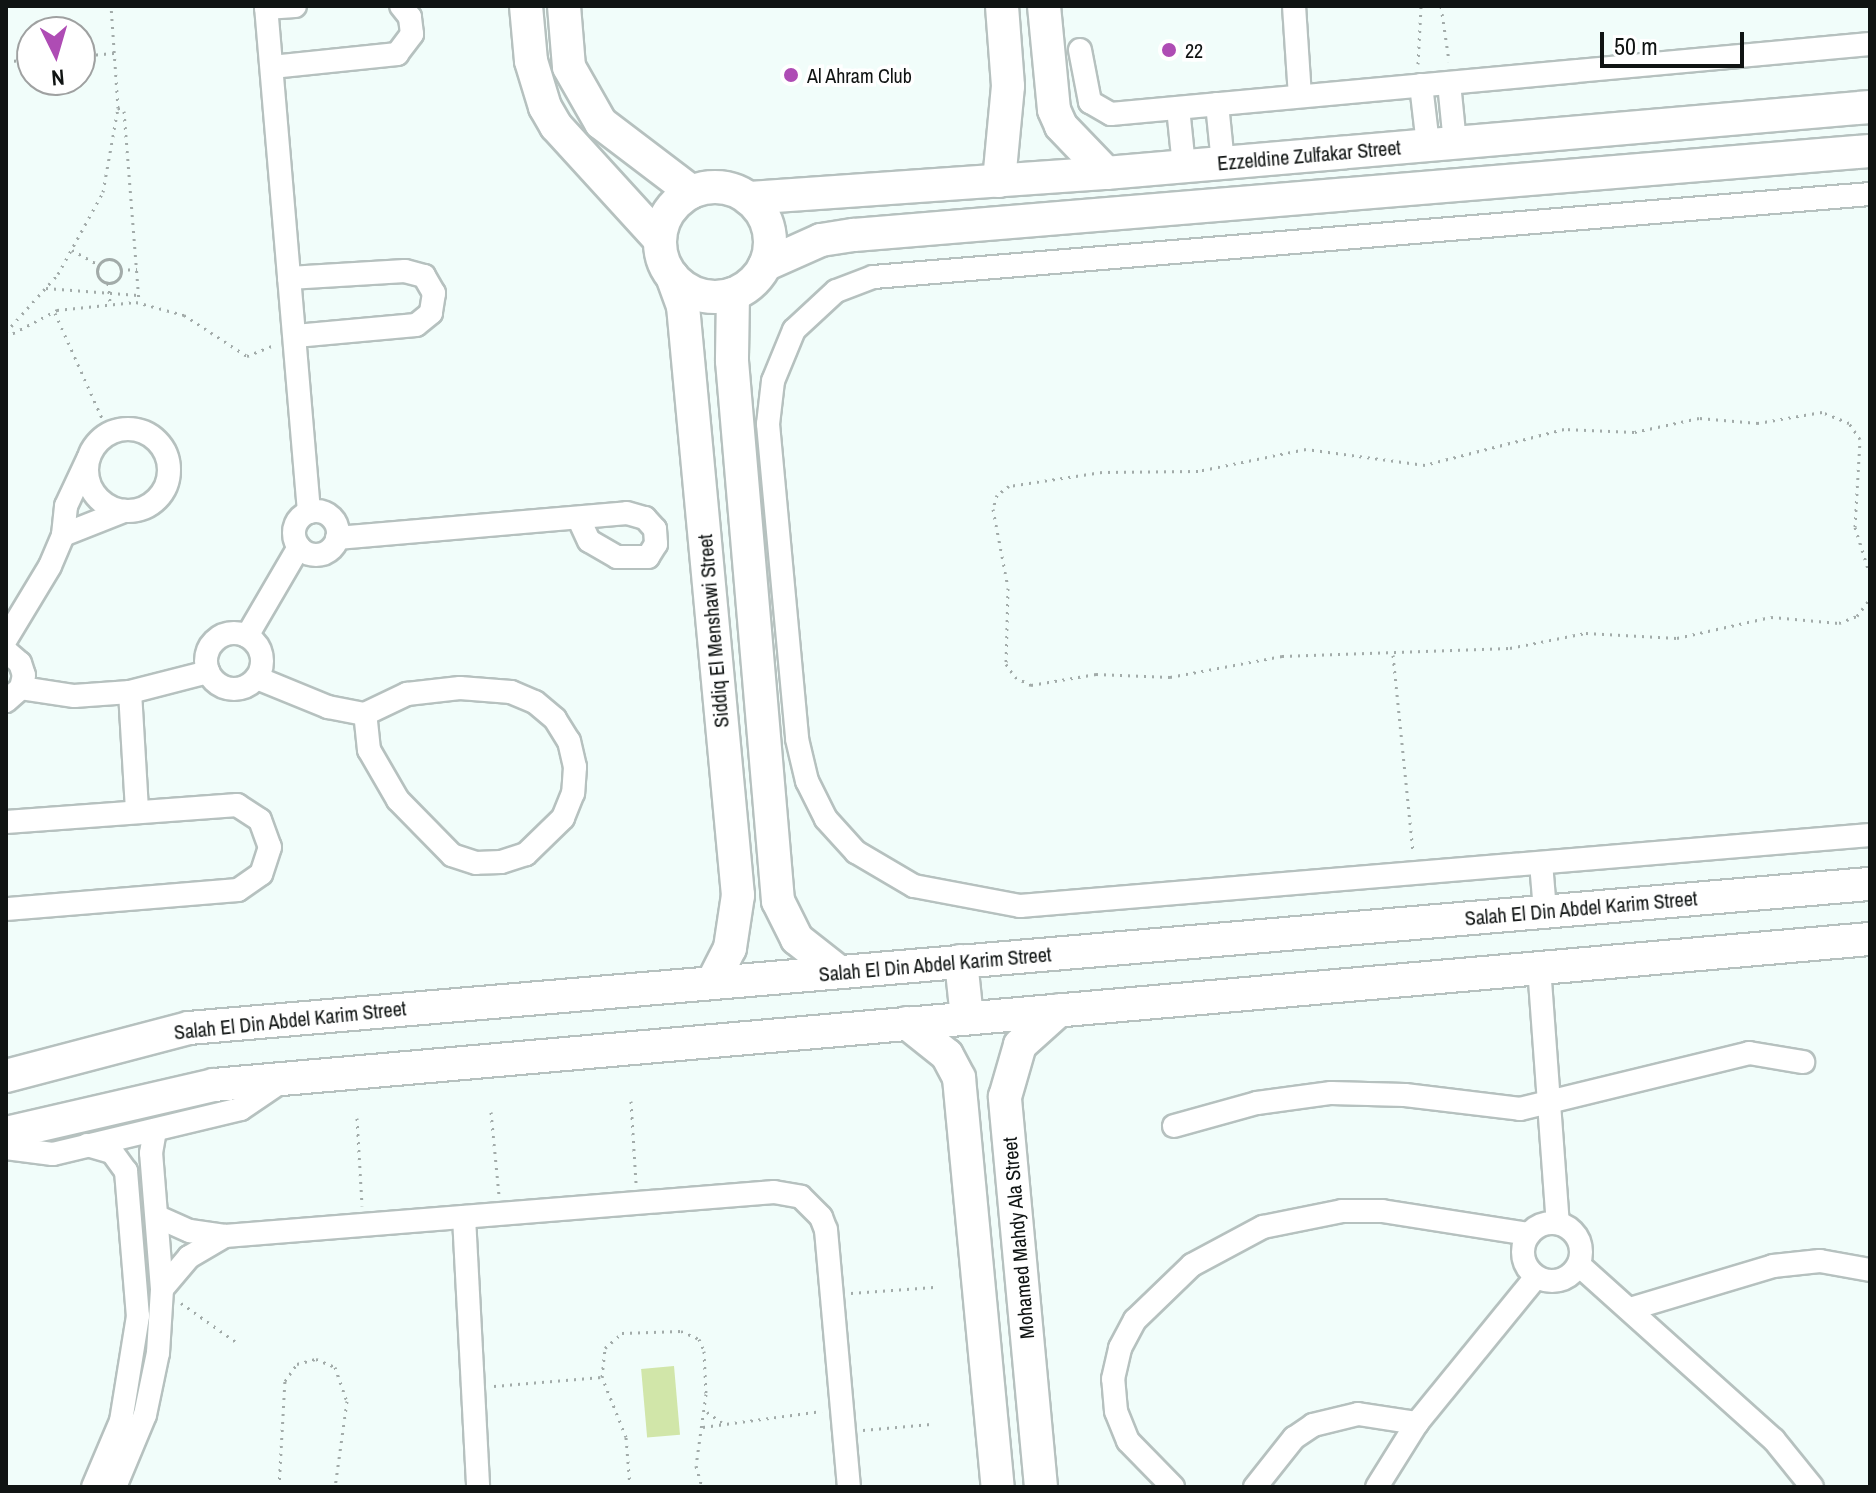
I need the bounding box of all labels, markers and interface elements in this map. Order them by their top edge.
north arrow [16,16,96,96]
scale bar [1604,16,1748,66]
text: 50 m [1614,30,1658,62]
place label: 22 [1185,38,1203,62]
marker: 22 [1160,41,1178,59]
text: N [50,62,66,93]
place label: Al Ahram Club [807,63,913,87]
marker: Al Ahram Club [782,66,800,84]
street label: Ezzeldine Zulfakar Street [1216,135,1402,175]
street label: Siddiq El Menshawi Street [693,533,733,729]
street label: Salah El Din Abdel Karim Street [1463,886,1699,930]
street label: Salah El Din Abdel Karim Street [817,942,1053,986]
street label: Salah El Din Abdel Karim Street [172,996,408,1044]
street label: Mohamed Mahdy Ala Street [997,1136,1039,1340]

